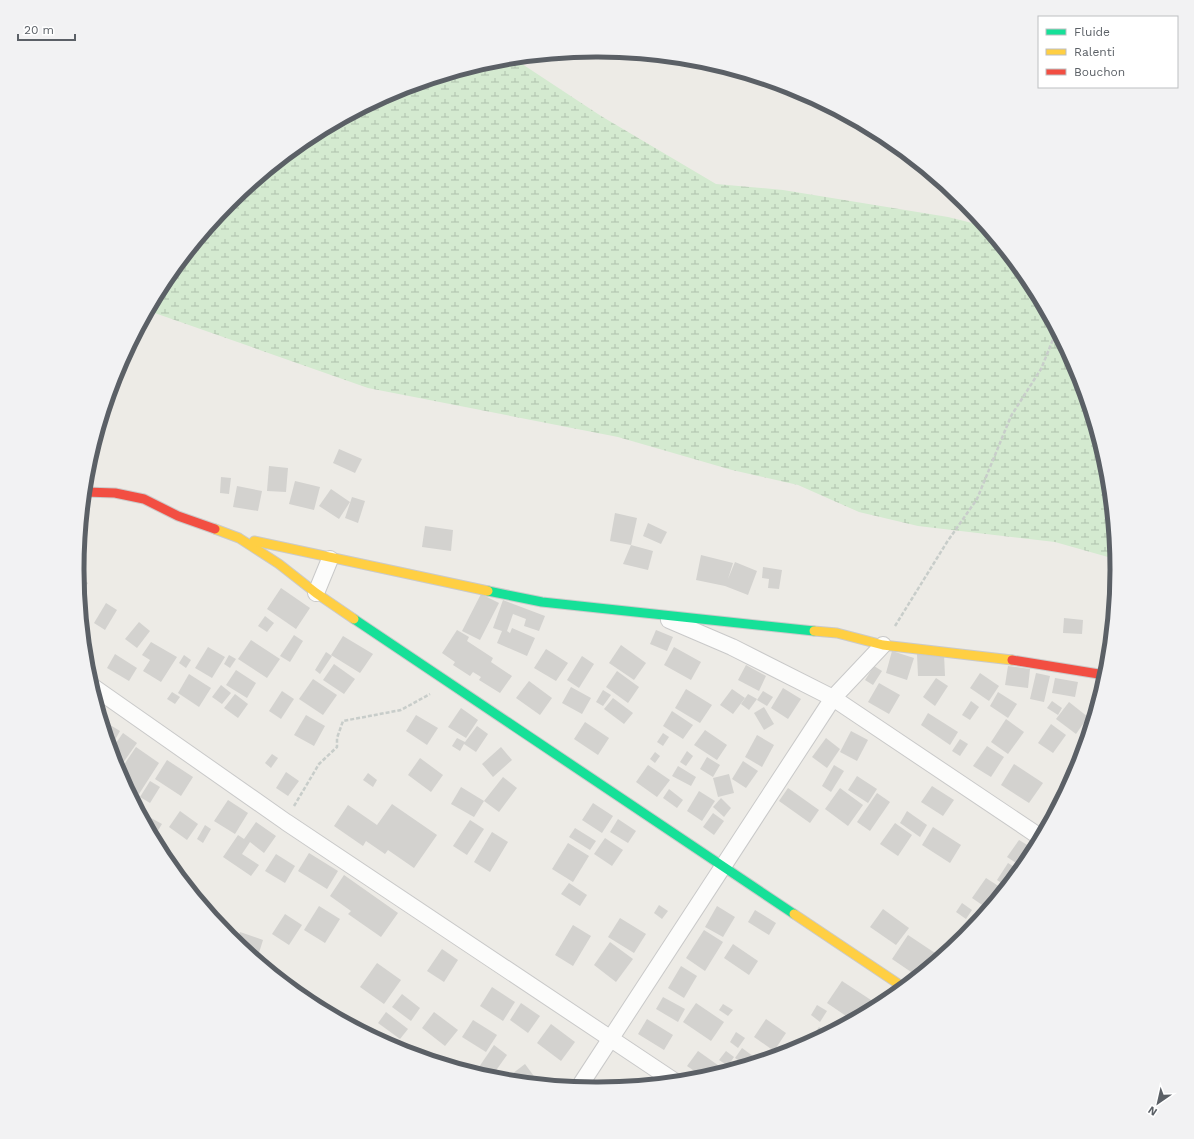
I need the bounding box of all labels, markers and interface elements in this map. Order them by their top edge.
scale bar [18,16,75,42]
legend [1038,16,1178,88]
text: 20 m [24,23,54,37]
text: Fluide [1074,25,1110,39]
text: Ralenti [1074,45,1115,59]
text: Bouchon [1074,65,1125,79]
north arrow [1138,1083,1178,1123]
text: N [1146,1103,1160,1119]

